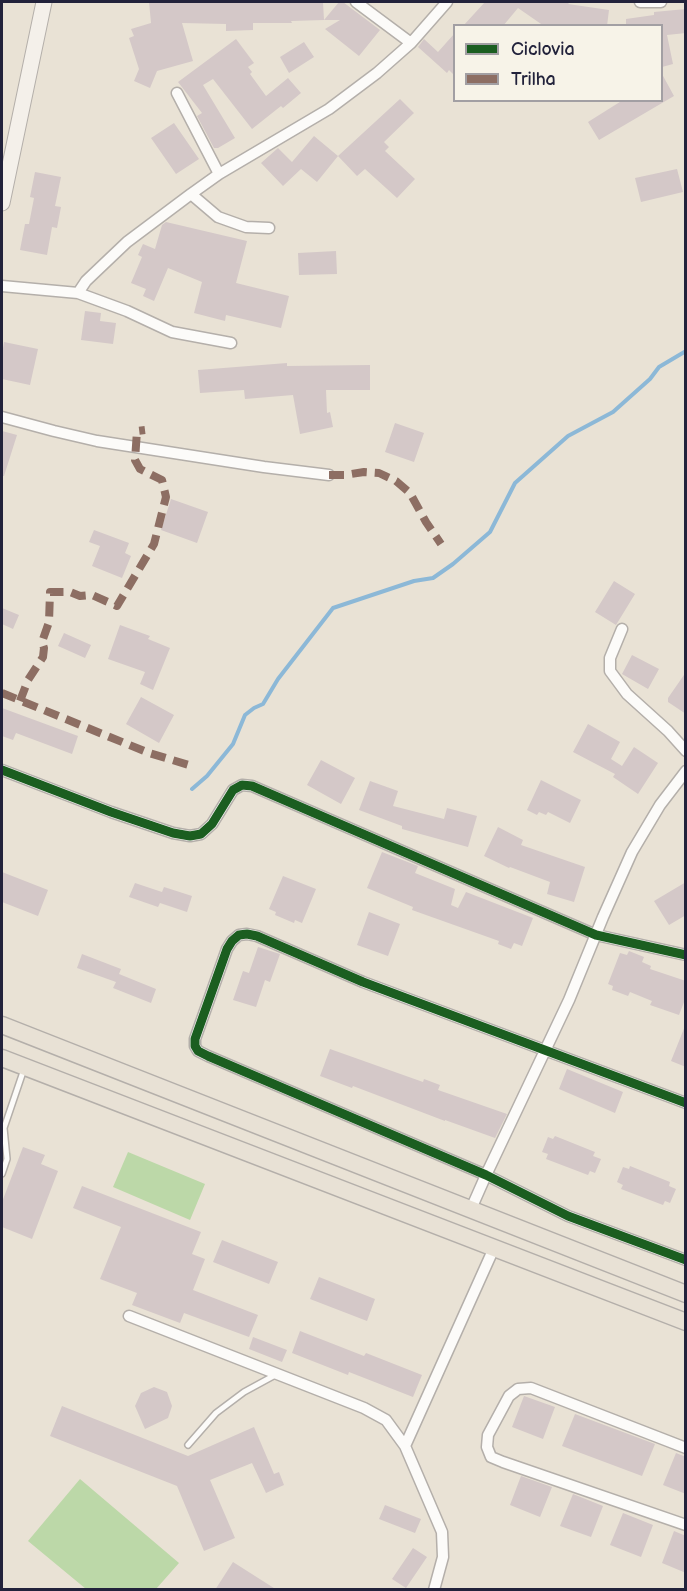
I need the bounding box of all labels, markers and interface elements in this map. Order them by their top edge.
legend [453,24,663,102]
text: Ciclovia [511,39,575,60]
text: Trilha [511,69,556,90]

